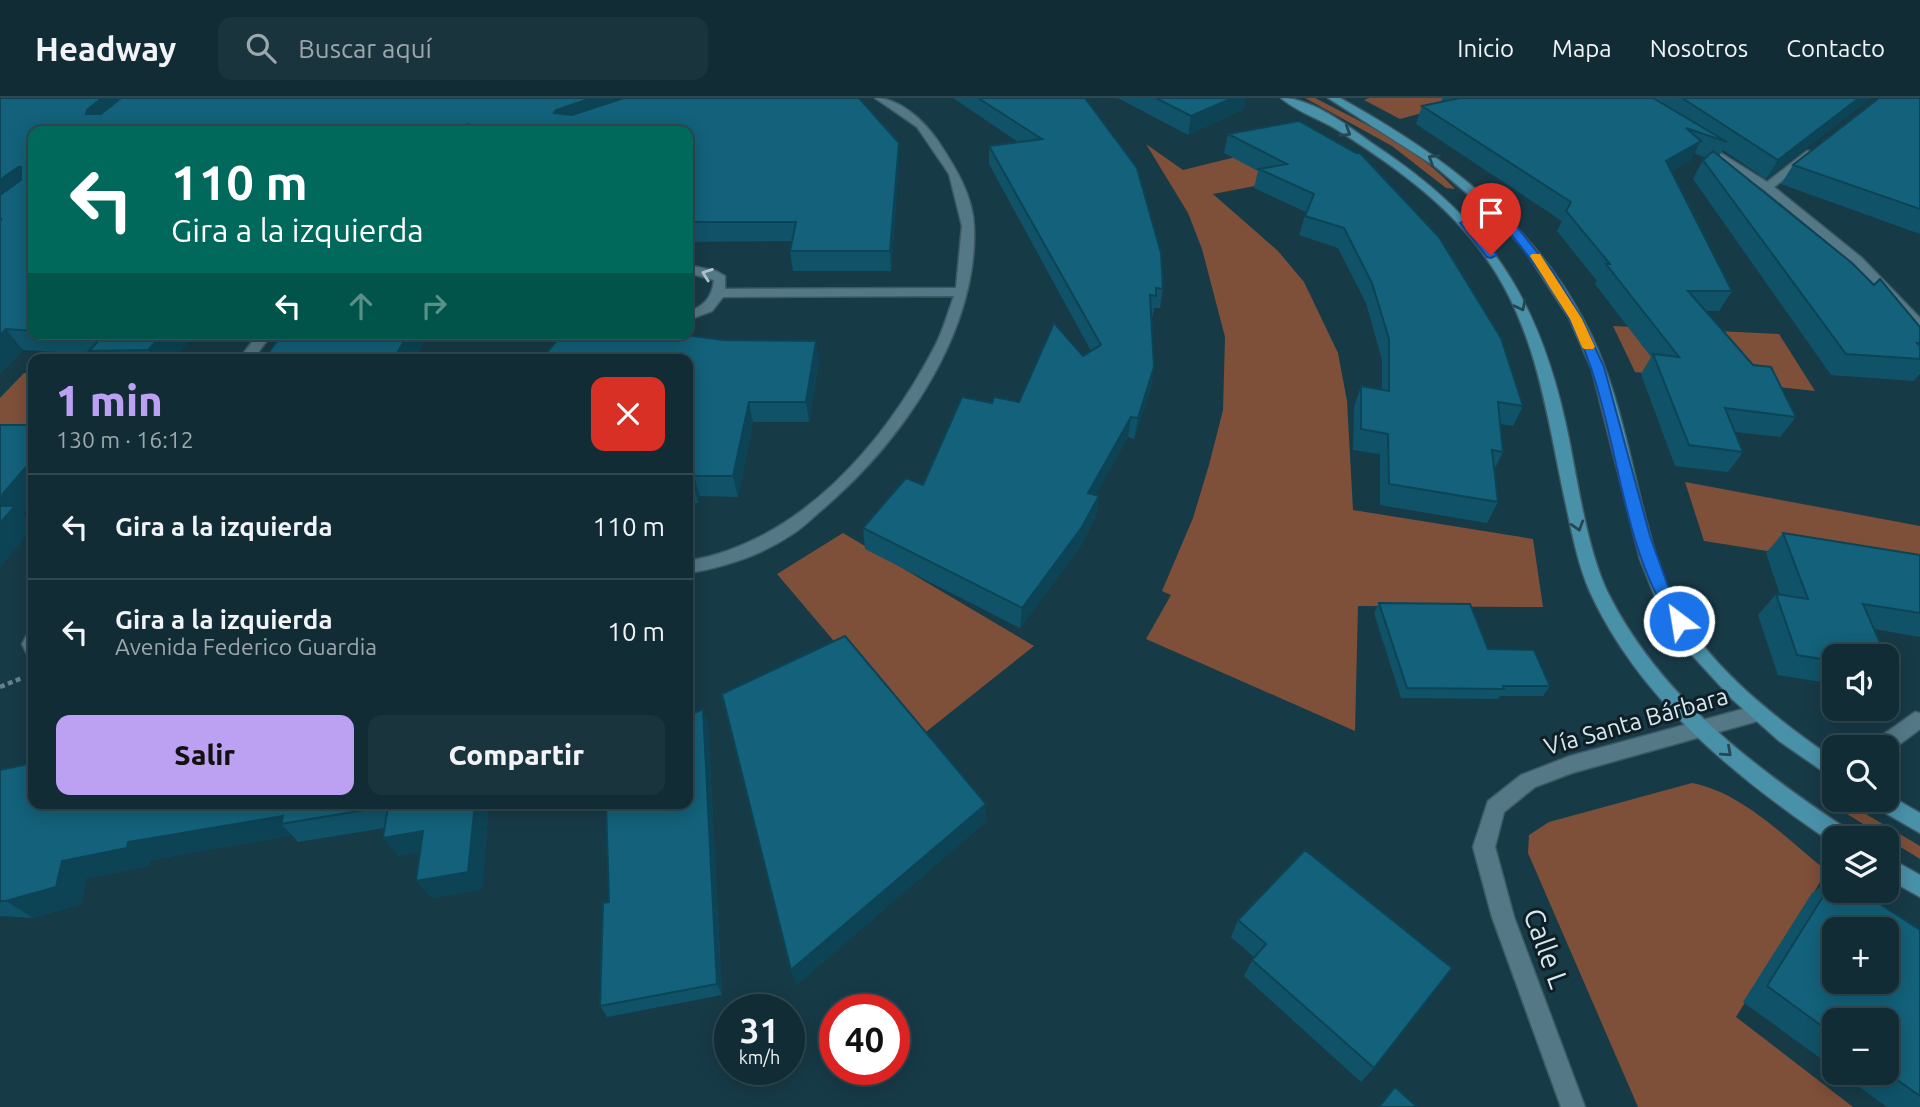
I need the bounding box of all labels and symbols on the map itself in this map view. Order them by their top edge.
one-way arrow [1338,123,1351,136]
one-way arrow [1428,154,1441,167]
pin [1461,183,1521,255]
one-way arrow [701,268,714,282]
one-way arrow [1513,299,1527,311]
one-way arrow [1569,519,1584,531]
position arrow [1642,584,1716,658]
street label: Vía Santa Bárbara [1541,682,1731,760]
one-way arrow [1719,744,1732,756]
street label: Calle L [1518,904,1576,992]
speed limit sign: 40 [819,994,910,1085]

